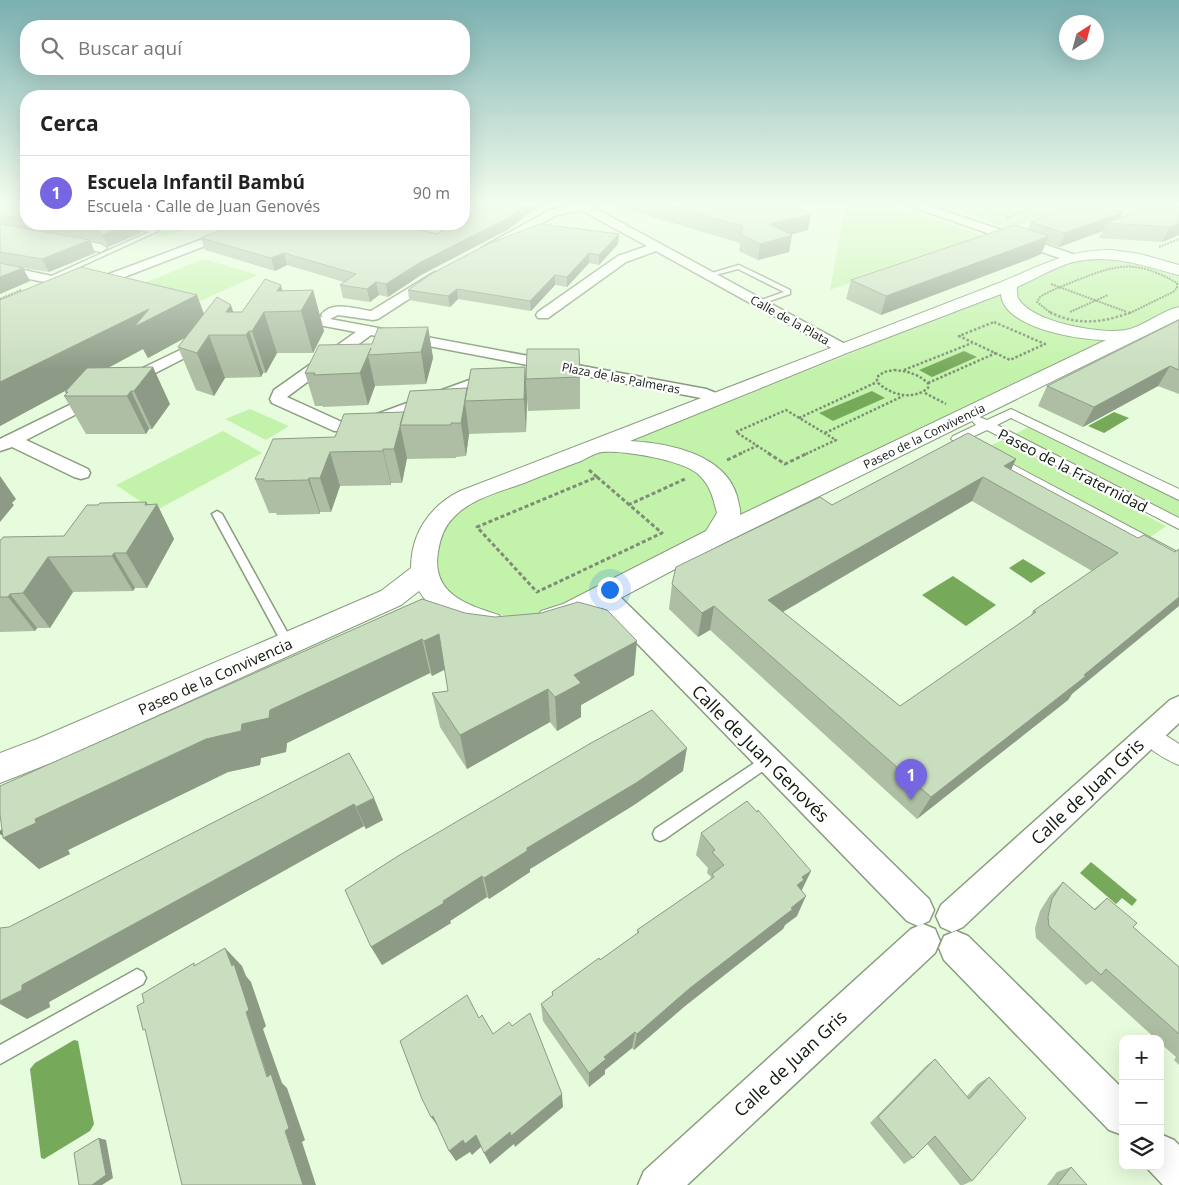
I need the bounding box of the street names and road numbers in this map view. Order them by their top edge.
street label: Calle de la Plata [747,291,833,349]
street label: Plaza de las Palmeras [560,358,682,398]
street label: Paseo de la Convivencia [860,399,988,473]
street label: Paseo de la Fraternidad [995,424,1151,516]
street label: Paseo de la Convivencia [135,633,295,719]
street label: Calle de Juan Genovés [687,679,835,827]
street label: Calle de Juan Gris [1025,732,1149,850]
street label: Calle de Juan Gris [728,1004,852,1122]

